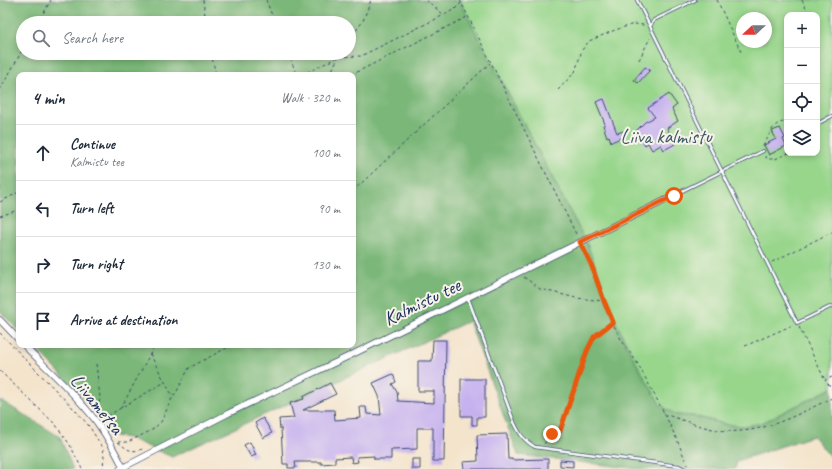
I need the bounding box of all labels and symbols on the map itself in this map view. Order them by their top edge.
north arrow [736,12,772,48]
park label: Liiva kalmistu [620,124,713,149]
route start [665,187,683,205]
street label: Kalmistu tee [379,272,466,331]
street label: Liivametsa [65,368,130,441]
route end [543,425,561,443]

